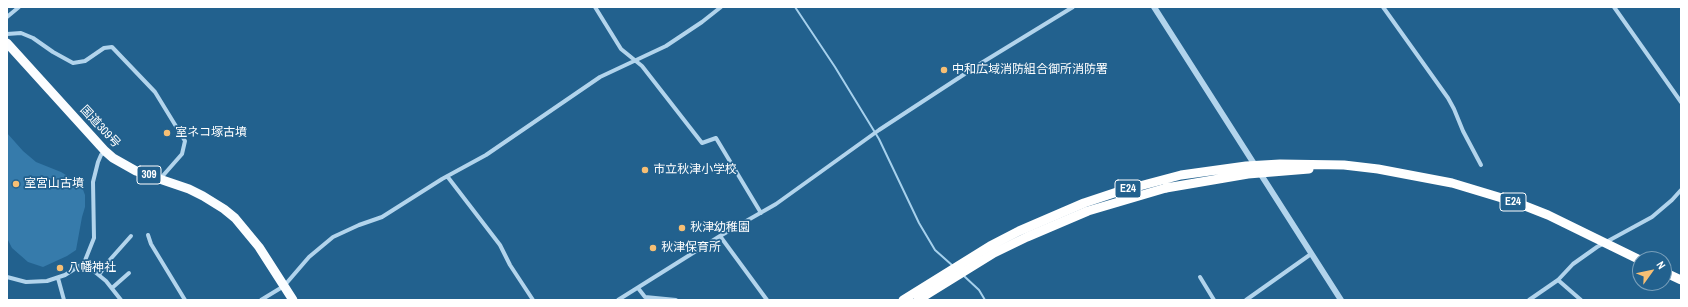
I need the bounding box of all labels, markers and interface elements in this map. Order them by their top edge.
place label: 中和広域消防組合御所消防署 [952,63,1108,77]
marker: 中和広域消防組合御所消防署 [939,65,949,75]
street label: 国道309号 [77,103,123,151]
place label: 室ネコ塚古墳 [175,126,247,140]
marker: 室ネコ塚古墳 [162,128,172,138]
place label: 市立秋津小学校 [653,163,737,177]
marker: 市立秋津小学校 [640,165,650,175]
road number: 309 [137,166,161,184]
place label: 室宮山古墳 [24,177,84,191]
marker: 室宮山古墳 [11,179,21,189]
road number: E24 [1115,180,1141,198]
road number: E24 [1500,193,1526,211]
place label: 秋津幼稚園 [690,221,750,235]
marker: 秋津幼稚園 [677,223,687,233]
place label: 秋津保育所 [661,241,721,255]
marker: 秋津保育所 [648,243,658,253]
north arrow [1632,251,1672,291]
text: N [1654,258,1669,272]
place label: 八幡神社 [68,261,116,275]
marker: 八幡神社 [55,263,65,273]

